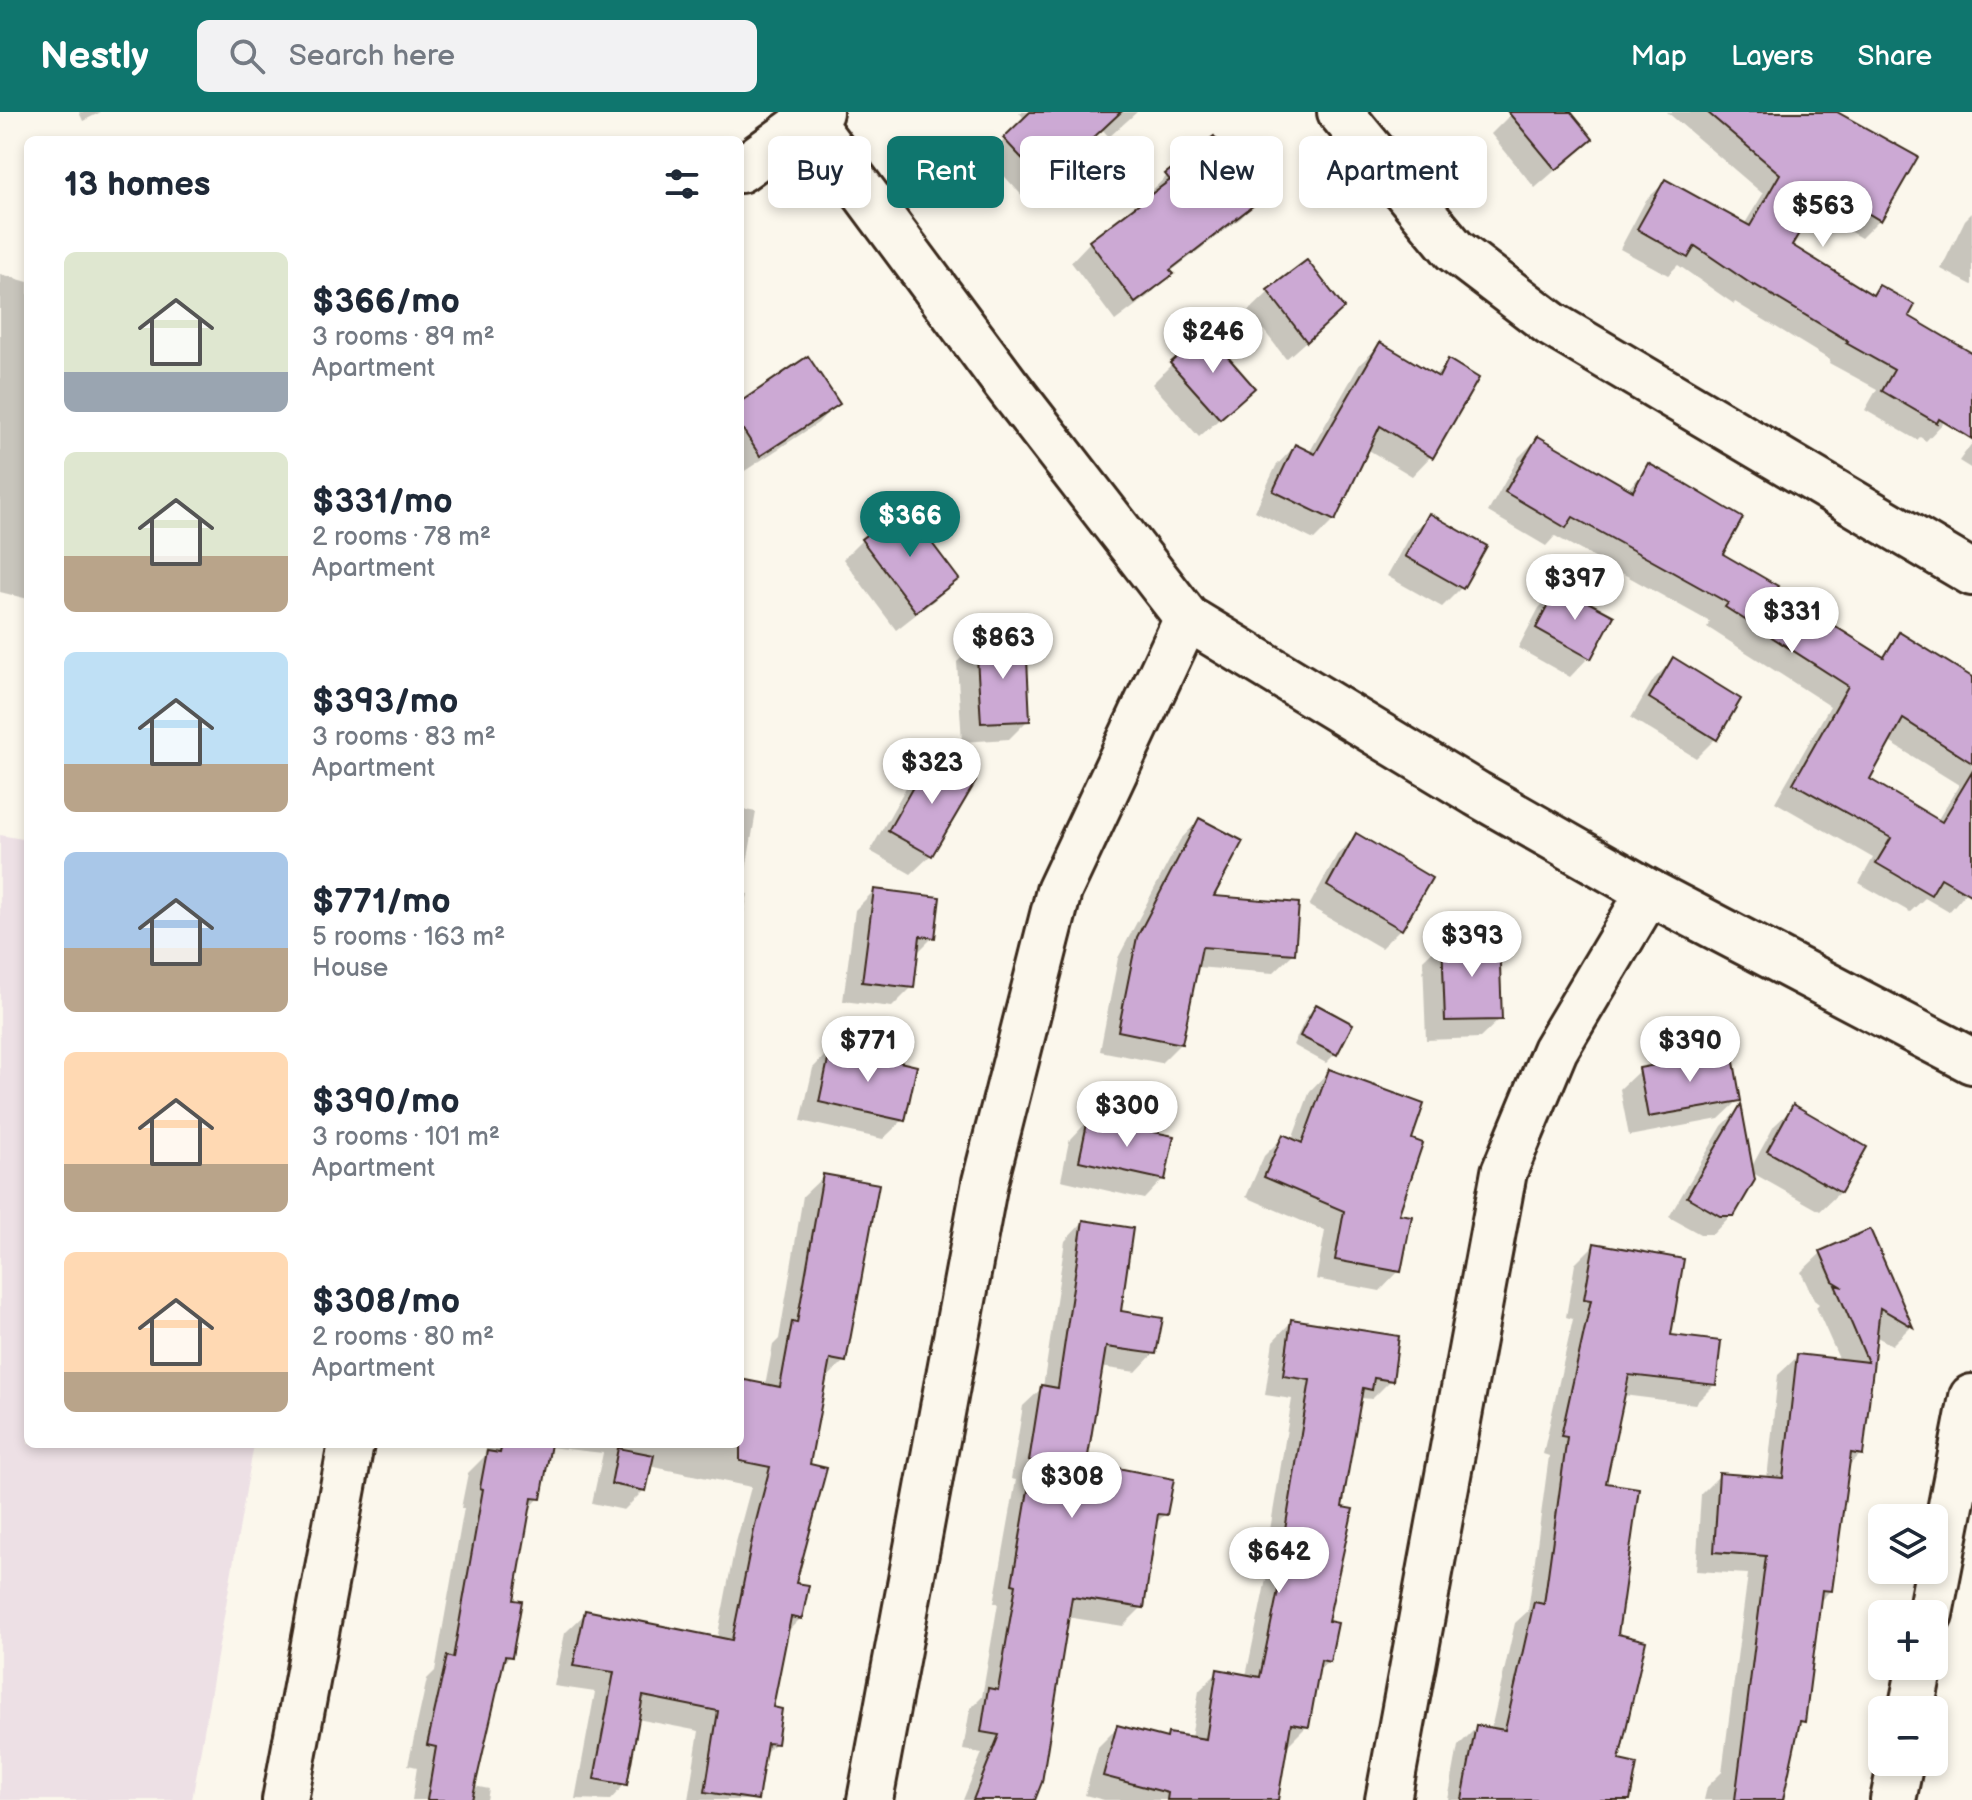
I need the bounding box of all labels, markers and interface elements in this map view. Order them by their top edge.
search box [197,20,757,92]
text: Nestly [40,34,149,79]
icon: search [225,34,269,78]
text: Search here [289,38,455,74]
text: Map [1631,40,1687,73]
text: Layers [1731,40,1814,73]
text: Share [1858,40,1932,73]
chip: Buy [768,136,871,208]
chip: Rent [887,136,1004,208]
chip: Filters [1020,136,1154,208]
chip: New [1170,136,1283,208]
chip: Apartment [1299,136,1487,208]
icon: filters [660,162,704,206]
text: 13 homes [64,164,211,205]
pin: $563 [1776,181,1870,249]
text: $563 [1791,191,1855,222]
text: $366/mo [312,281,460,322]
icon: home [128,284,224,380]
pin: $246 [1166,307,1260,375]
text: $246 [1182,317,1244,348]
text: 3 rooms · 89 m² [312,322,495,353]
text: Apartment [312,353,435,384]
text: $331/mo [312,481,453,522]
icon: home [128,484,224,580]
pin: $366 [863,491,957,559]
text: $366 [878,501,942,532]
text: 2 rooms · 78 m² [312,522,491,553]
text: Apartment [312,553,435,584]
pin: $397 [1528,554,1622,622]
text: $397 [1544,564,1606,595]
pin: $331 [1745,587,1839,655]
text: $331 [1763,597,1821,628]
pin: $863 [956,613,1050,681]
text: $863 [971,623,1035,654]
text: $393/mo [312,681,458,722]
icon: home [128,684,224,780]
text: 3 rooms · 83 m² [312,722,496,753]
pin: $323 [885,738,979,806]
text: $323 [901,748,963,779]
text: Apartment [312,753,435,784]
text: $771/mo [312,881,451,922]
icon: home [128,884,224,980]
pin: $393 [1425,911,1519,979]
text: $393 [1441,921,1503,952]
text: 5 rooms · 163 m² [312,922,505,953]
text: House [312,953,388,984]
pin: $771 [821,1016,915,1084]
pin: $390 [1643,1016,1737,1084]
text: $771 [840,1026,896,1057]
text: $390 [1658,1026,1722,1057]
text: $390/mo [312,1081,460,1122]
pin: $300 [1080,1081,1174,1149]
icon: home [128,1084,224,1180]
text: $300 [1095,1091,1159,1122]
text: 3 rooms · 101 m² [312,1122,500,1153]
text: Apartment [312,1153,435,1184]
text: $308/mo [312,1281,460,1322]
icon: home [128,1284,224,1380]
text: 2 rooms · 80 m² [312,1322,494,1353]
text: Apartment [312,1353,435,1384]
pin: $308 [1025,1452,1119,1520]
text: $308 [1040,1462,1104,1493]
map controls [1868,1504,1948,1776]
button: layers [1868,1504,1948,1584]
pin: $642 [1232,1527,1326,1595]
text: $642 [1247,1537,1311,1568]
button: + [1868,1600,1948,1680]
button: − [1868,1696,1948,1776]

